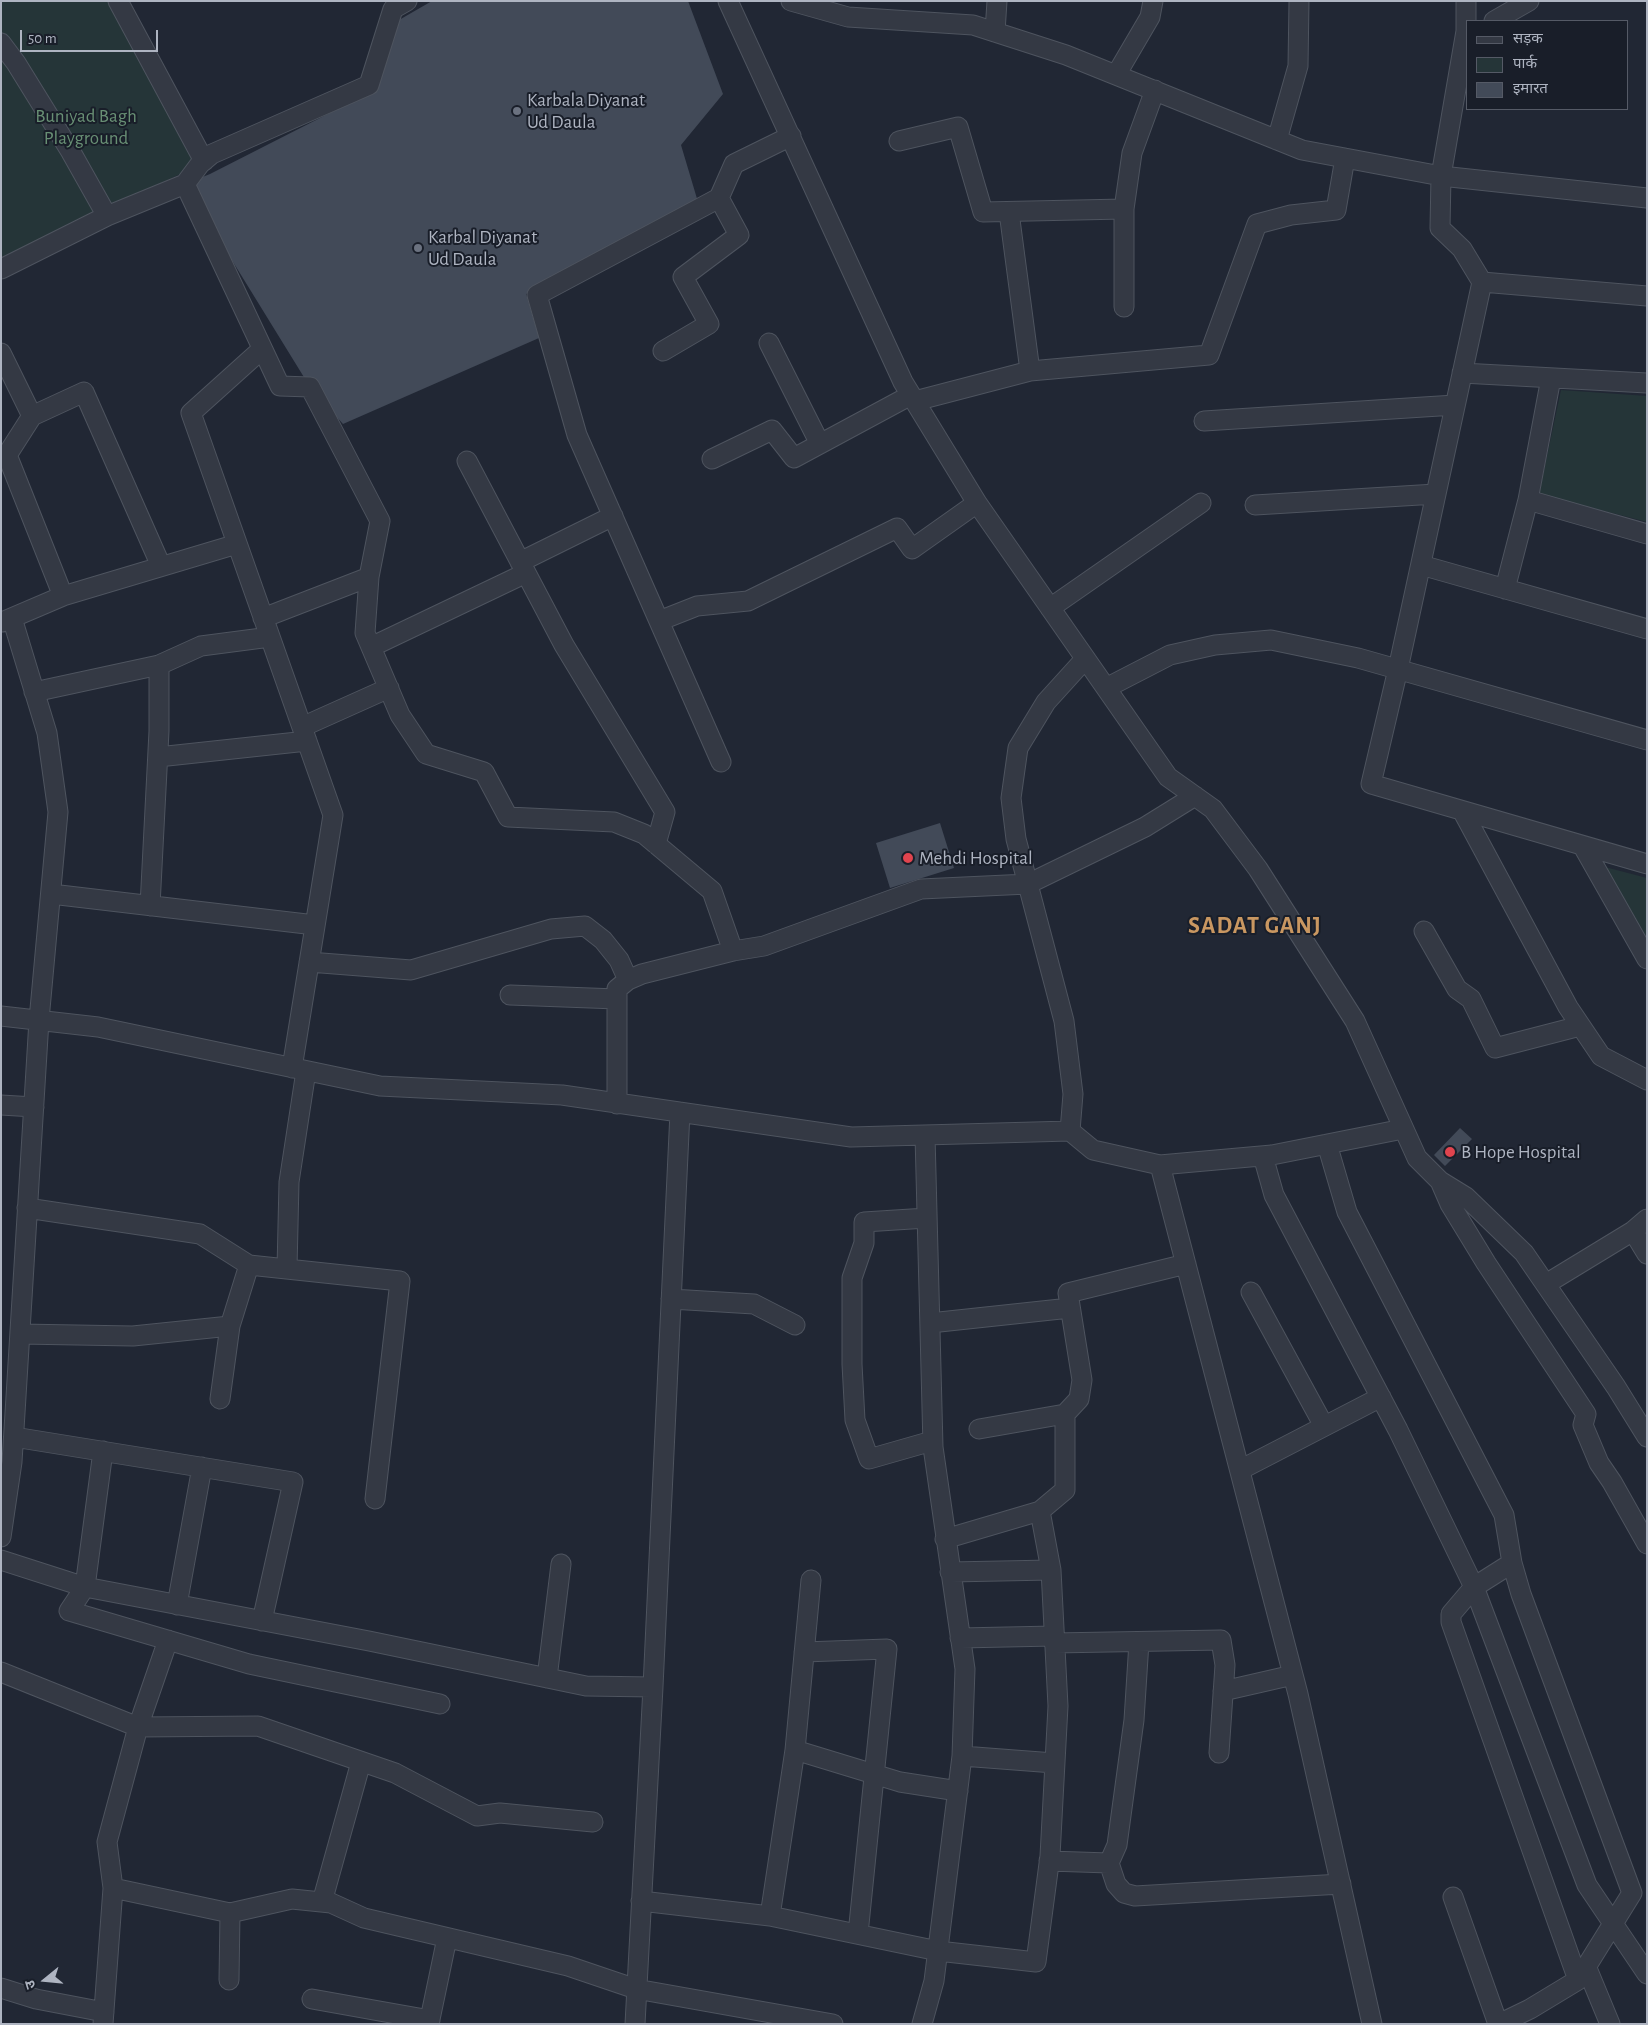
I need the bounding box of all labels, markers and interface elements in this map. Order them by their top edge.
scale bar [22,20,160,52]
legend [1466,20,1628,110]
text: 50 m [28,31,57,46]
text: सड़क [1513,31,1543,46]
text: पार्क [1513,56,1537,71]
text: इमारत [1513,81,1548,96]
place label: Karbala Diyanat Ud Daula [527,89,645,133]
park label: Buniyad Bagh Playground [35,105,137,149]
marker: Karbala Diyanat Ud Daula [511,105,523,117]
place label: Karbal Diyanat Ud Daula [428,226,537,270]
marker: Karbal Diyanat Ud Daula [412,242,424,254]
place label: Mehdi Hospital [919,847,1033,869]
marker: Mehdi Hospital [901,851,915,865]
district label: SADAT GANJ [1187,912,1323,940]
place label: B Hope Hospital [1461,1141,1581,1163]
marker: B Hope Hospital [1443,1145,1457,1159]
north arrow [20,1955,70,2005]
text: उ [23,1978,39,1990]

